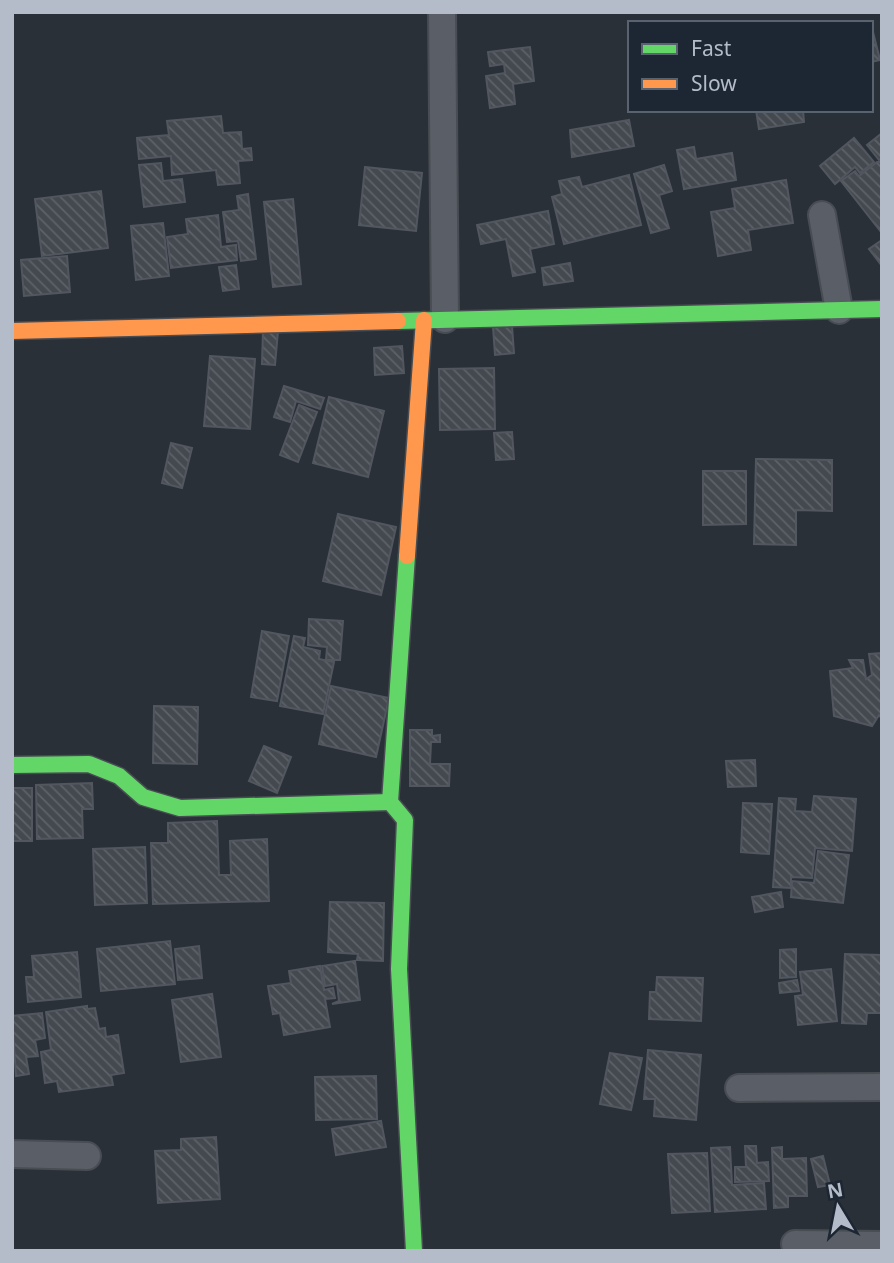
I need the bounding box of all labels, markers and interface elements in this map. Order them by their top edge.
legend [628,21,873,112]
text: Fast [691,34,732,62]
text: Slow [691,69,737,97]
north arrow [803,1172,873,1242]
text: N [825,1176,845,1204]

